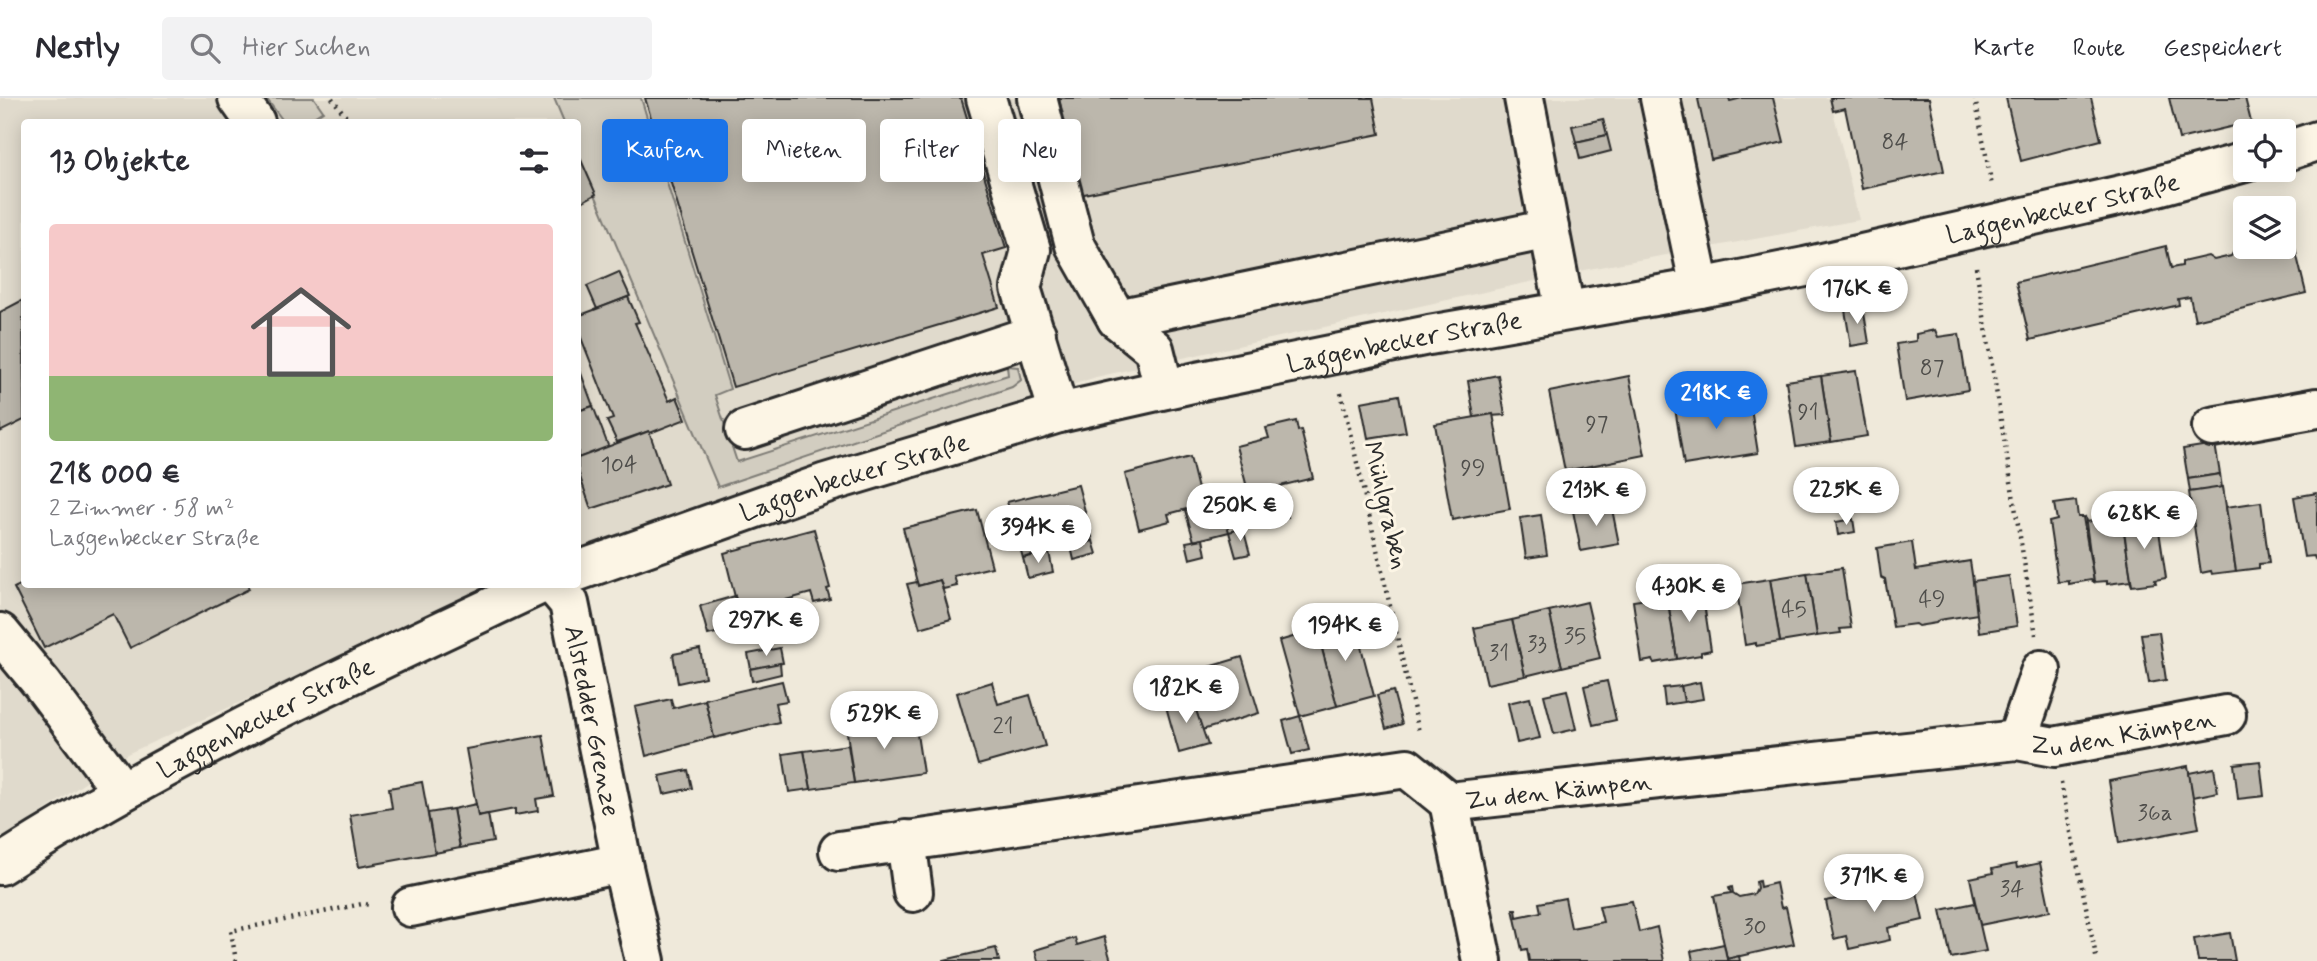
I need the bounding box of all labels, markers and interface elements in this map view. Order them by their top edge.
search box [162,17,652,80]
text: Nestly [35,26,120,70]
icon: search [186,29,224,67]
text: Hier suchen [242,31,371,65]
text: Karte [1973,33,2035,64]
text: Route [2073,33,2125,64]
text: Gespeichert [2163,33,2282,64]
chip: Kaufen [602,119,728,182]
chip: Mieten [742,119,866,182]
chip: Filter [880,119,984,182]
chip: Neu [998,119,1081,182]
map controls [2233,119,2296,259]
button: locate [2233,119,2296,182]
house number: 84 [1882,128,1909,158]
text: 13 Objekte [49,142,190,181]
icon: filters [515,142,553,180]
street label: Laggenbecker Straße [1943,166,2184,253]
button: layers [2233,196,2296,259]
pin: 176K € [1800,266,1914,326]
icon: home [238,269,364,395]
text: 176K € [1822,274,1892,304]
street label: Laggenbecker Straße [1284,304,1525,382]
house number: 87 [1920,354,1944,384]
pin: 218K € [1659,372,1773,431]
text: 218K € [1680,379,1752,409]
house number: 91 [1797,398,1819,428]
house number: 97 [1586,410,1608,440]
street label: Laggenbecker Straße [736,426,974,531]
street label: Mühlgraben [1352,438,1416,573]
house number: 104 [601,451,637,481]
house number: 99 [1460,454,1486,484]
text: 218 000 € [49,455,181,494]
pin: 213K € [1539,468,1653,528]
pin: 225K € [1789,468,1903,527]
text: 225K € [1809,475,1883,505]
text: 213K € [1562,476,1630,506]
pin: 250K € [1183,484,1297,543]
text: 250K € [1203,491,1277,521]
pin: 628K € [2087,491,2201,551]
text: 2 Zimmer · 58 m² [49,494,234,524]
text: 628K € [2107,499,2181,529]
pin: 394K € [981,505,1095,565]
text: 394K € [1000,513,1076,543]
text: Laggenbecker Straße [49,524,260,554]
pin: 430K € [1632,564,1746,624]
text: 430K € [1652,572,1726,602]
house number: 49 [1918,585,1946,615]
house number: 45 [1781,595,1807,625]
pin: 297K € [709,598,823,658]
pin: 194K € [1288,603,1402,663]
text: 297K € [728,606,804,636]
text: 194K € [1307,611,1383,641]
house number: 35 [1564,622,1586,652]
street label: Alstedder Grenze [555,623,627,820]
house number: 33 [1527,630,1547,660]
house number: 31 [1489,639,1509,669]
street label: Laggenbecker Straße [152,650,381,788]
pin: 182K € [1129,666,1243,725]
text: 182K € [1149,673,1223,703]
pin: 529K € [827,692,941,751]
text: 529K € [846,699,922,729]
street label: Zu den Kämpen [2027,702,2218,766]
house number: 21 [992,712,1014,742]
street label: Zu den Kämpen [1463,765,1654,819]
house number: 36a [2138,799,2172,829]
pin: 371K € [1817,854,1931,914]
text: 371K € [1840,862,1908,892]
house number: 34 [2000,875,2024,905]
house number: 30 [1743,913,1767,943]

